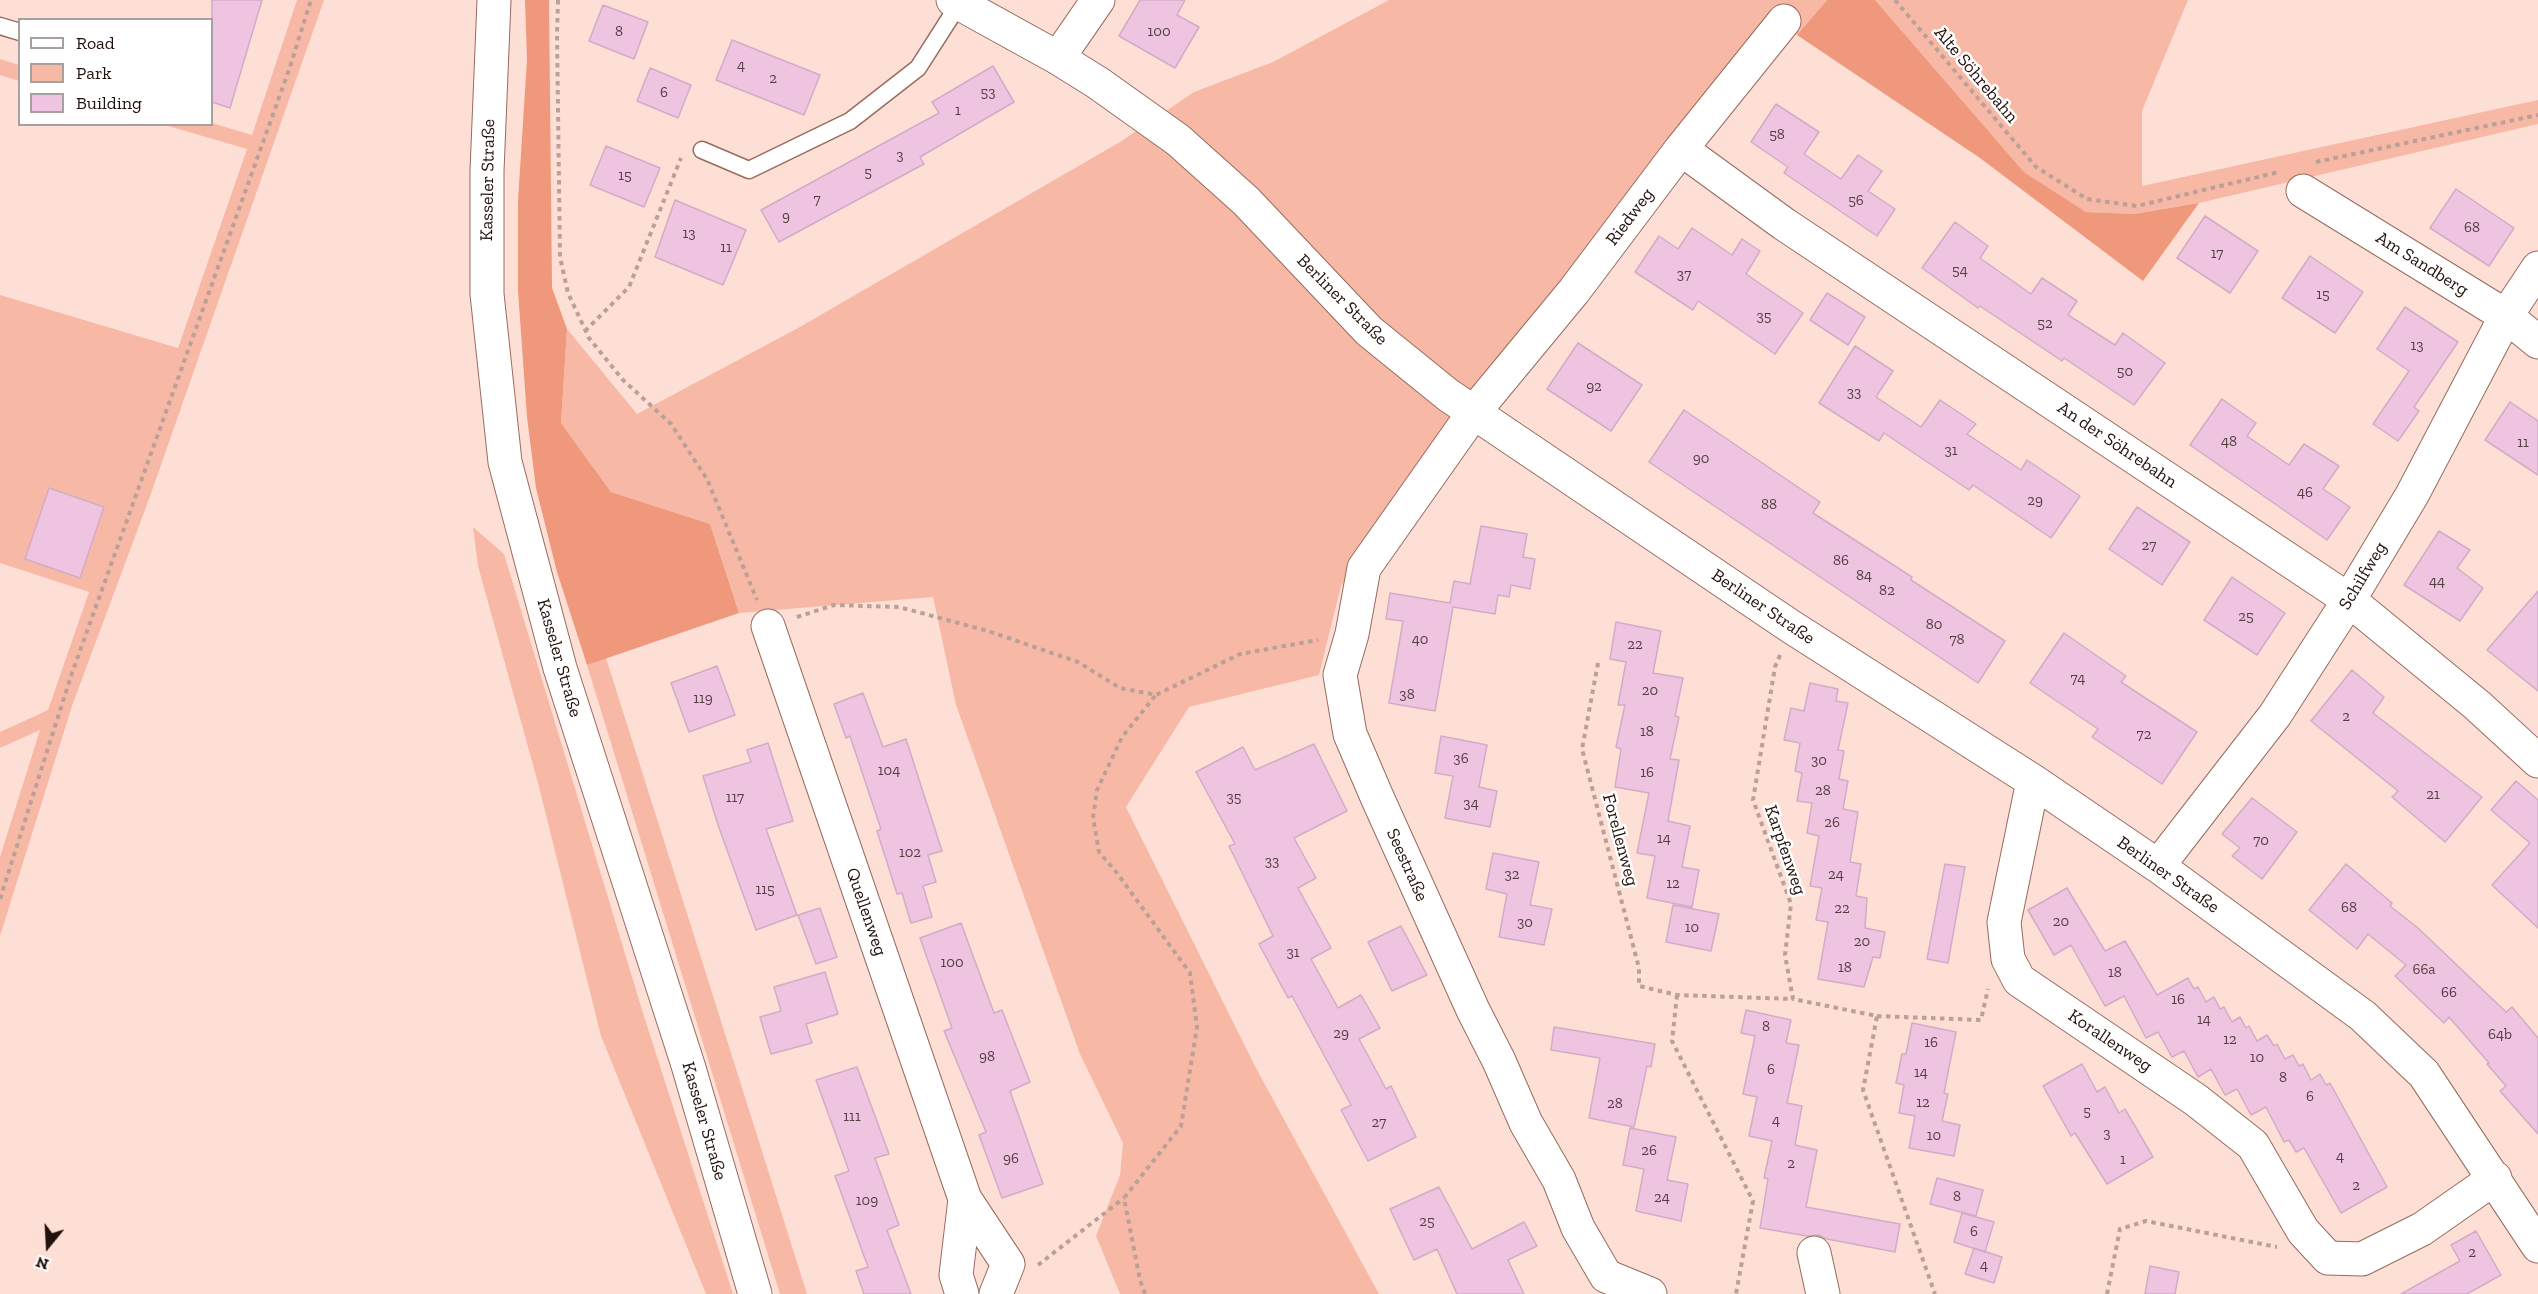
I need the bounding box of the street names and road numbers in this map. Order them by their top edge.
street label: Alte Söhrebahn [1929,22,2023,128]
street label: Kasseler Straße [476,119,500,241]
street label: Riedweg [1601,184,1659,250]
street label: Am Sandberg [2372,227,2472,301]
street label: Berliner Straße [1292,250,1392,350]
street label: An der Söhrebahn [2053,397,2181,493]
street label: Schilfweg [2334,538,2392,614]
street label: Berliner Straße [1707,565,1819,649]
street label: Kasseler Straße [532,596,586,720]
street label: Forellenweg [1597,791,1643,889]
street label: Karpfenweg [1760,802,1810,898]
street label: Seestraße [1381,825,1433,905]
street label: Berliner Straße [2113,832,2223,918]
street label: Quellenweg [841,865,891,959]
street label: Korallenweg [2064,1005,2156,1077]
street label: Kasseler Straße [677,1059,731,1183]

